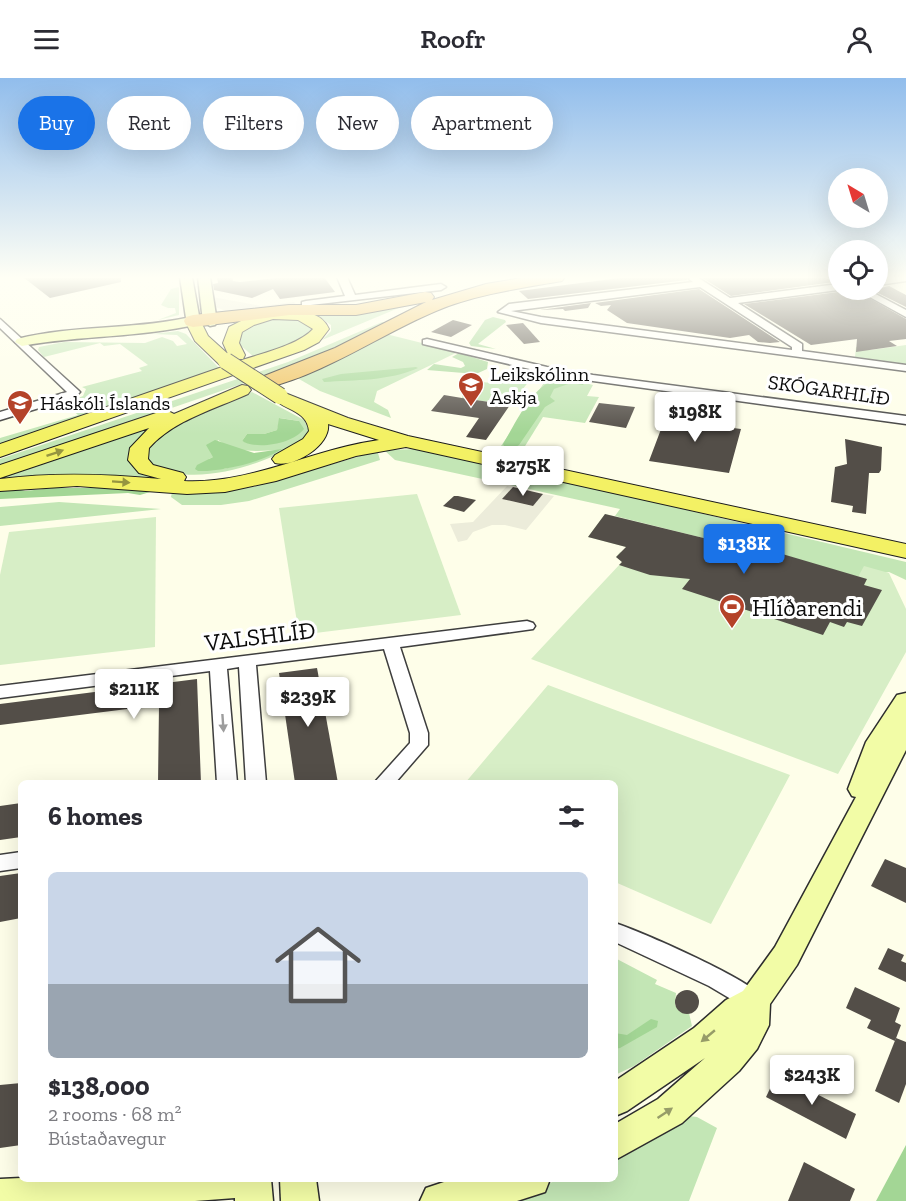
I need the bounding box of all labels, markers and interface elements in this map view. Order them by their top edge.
icon: menu [30,23,63,56]
text: Roofr [420,23,486,55]
icon: person [843,23,876,56]
chip: Buy [18,96,95,150]
chip: Rent [107,96,191,150]
chip: Filters [203,96,304,150]
chip: New [316,96,399,150]
chip: Apartment [411,96,553,150]
north arrow [828,168,888,228]
map controls [828,168,888,300]
button: locate [828,240,888,300]
place label: Leikskólinn Askja [490,362,590,409]
school or university icon: Leikskólinn Askja [456,370,486,408]
street label: SKÓGARHLÍÐ [766,370,892,410]
school or university icon: Háskóli Íslands [5,388,35,426]
place label: Háskóli Íslands [40,391,170,415]
pin: $198K [653,392,737,443]
text: $198K [669,399,721,423]
pin: $275K [481,446,565,497]
one-way arrow [47,448,65,458]
text: $275K [496,453,550,477]
one-way arrow [112,477,131,487]
pin: $138K [702,524,786,575]
text: $138K [718,531,770,555]
sports icon: Hlíðarendi [717,592,747,630]
place label: Hlíðarendi [752,593,863,622]
street label: VALSHLÍÐ [202,615,317,657]
pin: $211K [92,669,176,720]
text: $211K [109,676,159,700]
pin: $239K [266,677,350,728]
text: $239K [280,684,336,708]
one-way arrow [218,714,227,733]
text: 6 homes [48,800,143,832]
icon: filters [555,800,588,833]
icon: home [264,911,372,1019]
one-way arrow [701,1029,716,1042]
pin: $243K [770,1055,854,1106]
text: $243K [784,1062,840,1086]
text: $138,000 [48,1070,150,1102]
text: 2 rooms · 68 m² [48,1102,181,1126]
one-way arrow [657,1107,673,1119]
text: Bústaðavegur [48,1126,167,1150]

